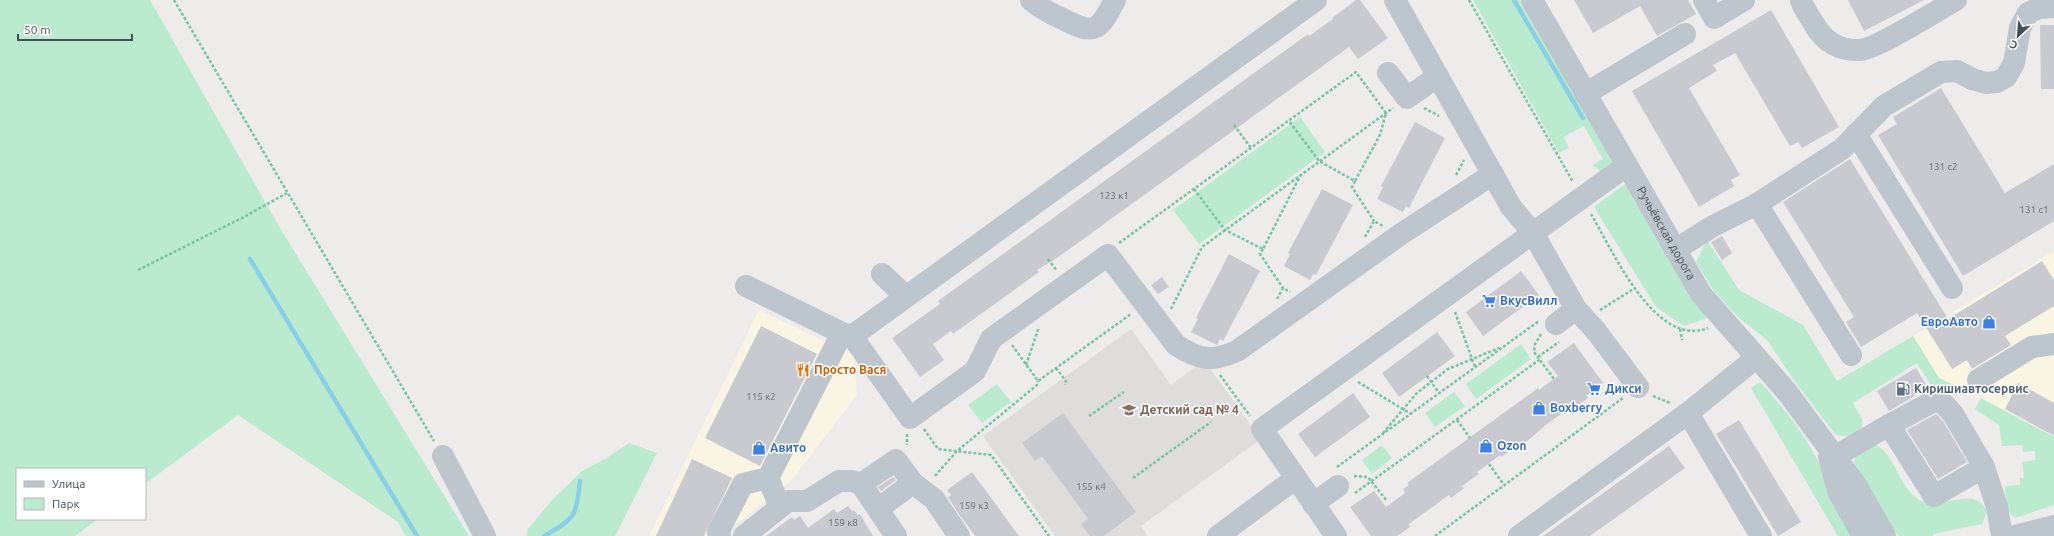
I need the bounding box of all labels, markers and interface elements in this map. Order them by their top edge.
scale bar [18,16,132,42]
north arrow [1998,16,2038,56]
text: 50 m [24,23,51,36]
text: С [2008,38,2019,52]
house number: 131 с2 [1928,161,1958,172]
street label: Ручьёвская дорога [1635,184,1698,282]
house number: 123 к1 [1099,190,1129,201]
house number: 131 с1 [2019,204,2049,215]
supermarket icon: ВкусВилл [1481,293,1497,309]
place label: ВкусВилл [1500,294,1557,307]
shop icon: ЕвроАвто [1981,314,1997,330]
place label: ЕвроАвто [1921,315,1978,328]
restaurant icon: Просто Вася [795,362,811,378]
place label: Просто Вася [814,363,886,376]
supermarket icon: Дикси [1586,381,1602,397]
fuel station icon: Киришиавтосервис [1895,381,1911,397]
place label: Дикси [1605,382,1642,395]
place label: Киришиавтосервис [1914,382,2029,395]
house number: 115 к2 [746,391,776,402]
shop icon: Boxberry [1531,400,1547,416]
place label: Boxberry [1550,401,1603,414]
school or university icon: Детский сад № 4 [1121,402,1137,418]
place label: Детский сад № 4 [1140,403,1239,416]
shop icon: Ozon [1478,438,1494,454]
place label: Ozon [1497,439,1526,452]
shop icon: Авито [751,440,767,456]
place label: Авито [770,441,806,454]
legend [16,468,146,520]
text: Улица [52,477,85,490]
house number: 155 к4 [1076,481,1106,492]
text: Парк [52,497,80,510]
house number: 159 к3 [959,500,989,511]
house number: 159 к8 [828,517,858,528]

